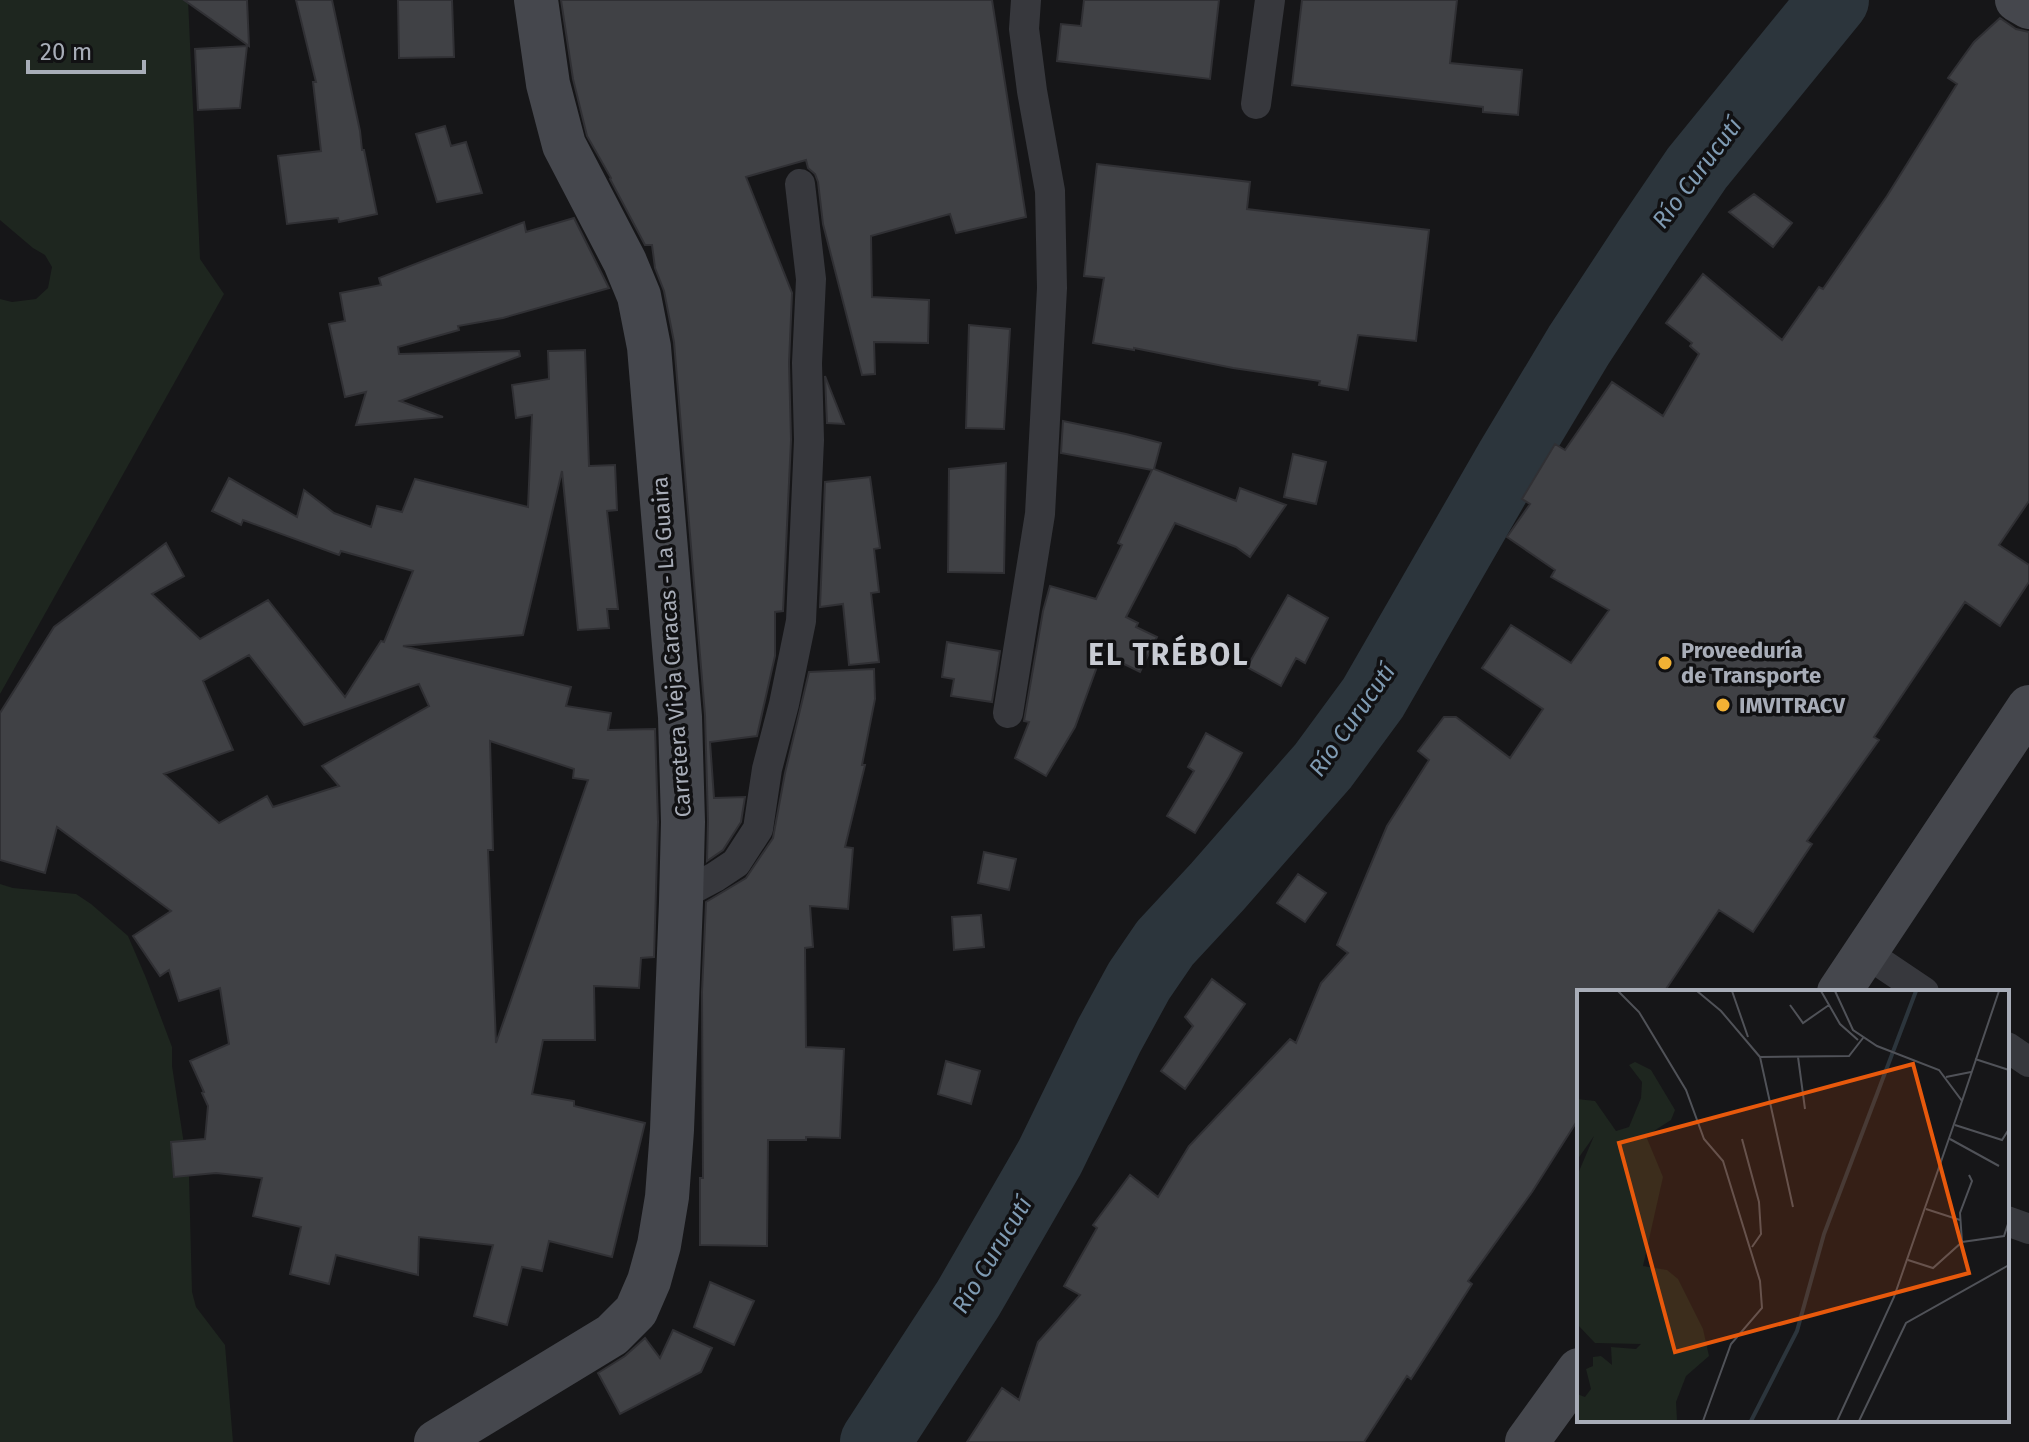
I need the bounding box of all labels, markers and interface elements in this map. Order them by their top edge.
scale bar [28,24,144,74]
text: 20 m [40,38,92,66]
water label: Río Curucutí [1646,111,1748,234]
street label: Carretera Vieja Caracas - La Guaira [646,476,697,818]
district label: EL TRÉBOL [1088,634,1250,673]
place label: Proveeduría de Transporte [1681,637,1821,689]
marker: Proveeduría de Transporte [1656,654,1674,672]
water label: Río Curucutí [1303,657,1402,782]
place label: IMVITRACV [1739,692,1845,719]
marker: IMVITRACV [1714,696,1732,714]
inset map [1577,990,2009,1422]
water label: Río Curucutí [946,1191,1038,1318]

